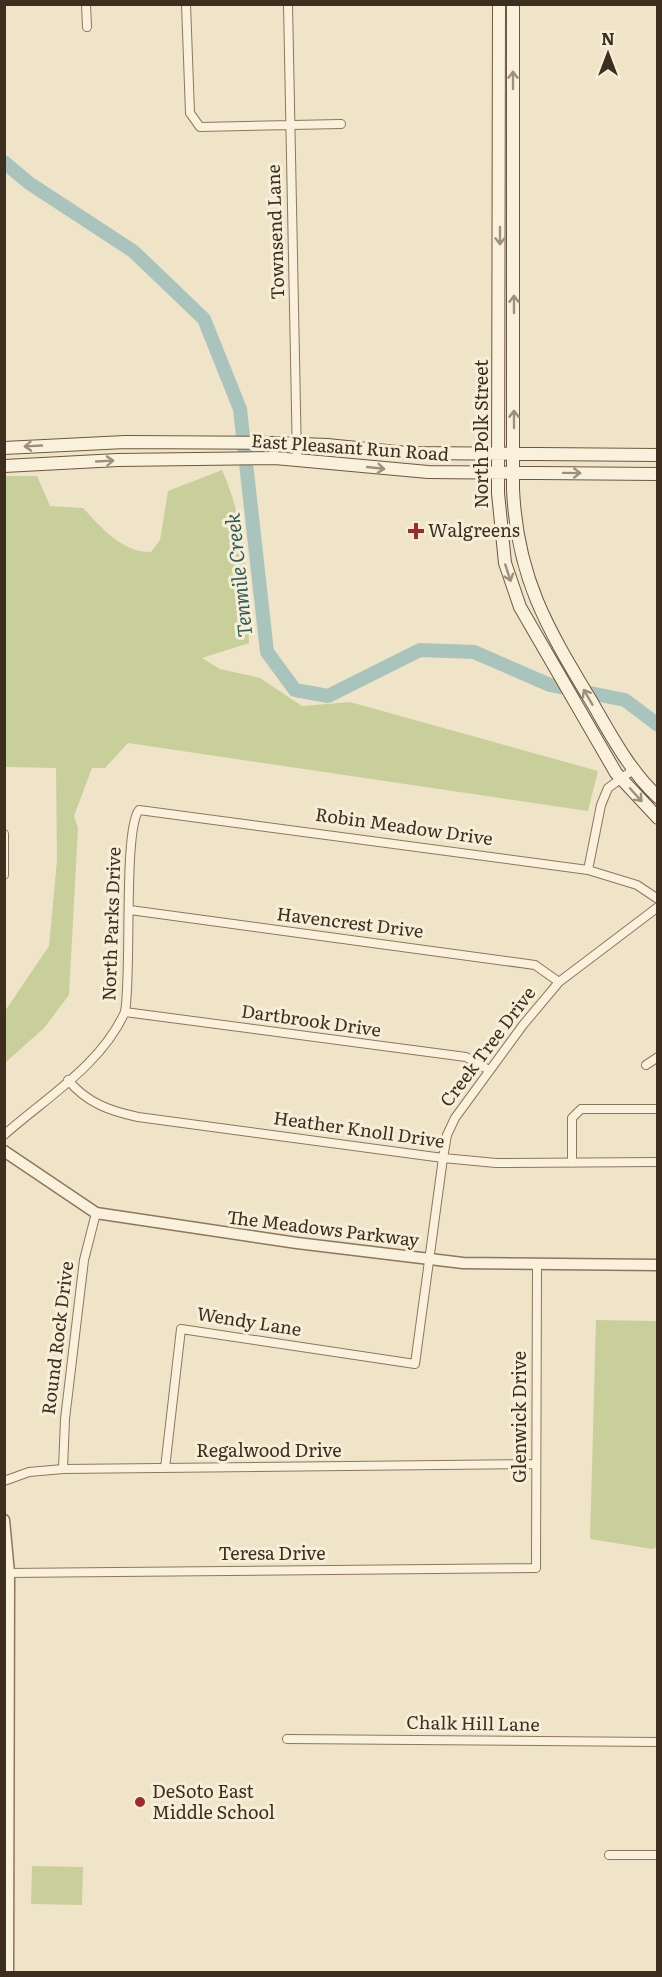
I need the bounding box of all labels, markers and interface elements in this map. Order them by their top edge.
north arrow [578,24,638,84]
text: N [601,26,615,50]
one-way arrow [507,70,519,90]
street label: Townsend Lane [259,164,290,300]
one-way arrow [494,226,506,246]
one-way arrow [508,294,520,314]
street label: North Polk Street [467,359,494,509]
one-way arrow [508,409,520,429]
street label: East Pleasant Run Road [250,426,450,467]
one-way arrow [24,441,44,452]
one-way arrow [94,455,114,466]
one-way arrow [366,462,386,473]
one-way arrow [561,467,581,479]
water label: Tenmile Creek [216,512,258,639]
place label: Walgreens [428,516,520,543]
marker: Walgreens [409,524,423,538]
one-way arrow [504,563,515,582]
one-way arrow [582,689,594,706]
one-way arrow [629,788,643,803]
street label: Robin Meadow Drive [314,800,495,851]
street label: North Parks Drive [94,846,127,1002]
street label: Havencrest Drive [275,899,425,944]
street label: Creek Tree Drive [432,980,541,1112]
street label: Dartbrook Drive [240,996,383,1043]
street label: Heather Knoll Drive [272,1103,446,1154]
street label: The Meadows Parkway [225,1202,422,1253]
street label: Round Rock Drive [34,1259,79,1416]
street label: Wendy Lane [195,1299,303,1342]
street label: Glenwick Drive [505,1351,532,1483]
street label: Regalwood Drive [196,1436,342,1463]
street label: Teresa Drive [218,1539,326,1566]
street label: Chalk Hill Lane [406,1708,540,1737]
place label: DeSoto East Middle School [152,1777,275,1825]
marker: DeSoto East Middle School [133,1795,147,1809]

